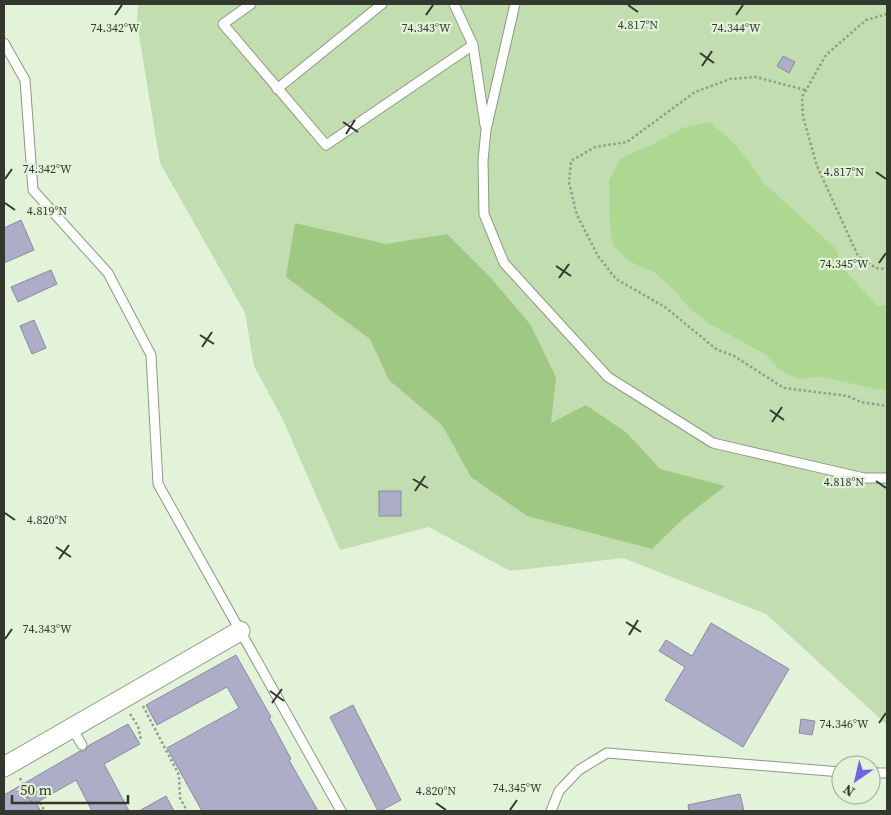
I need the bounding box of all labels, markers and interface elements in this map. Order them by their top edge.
text: 4.817°N [618,17,658,33]
text: 74.342°W [90,20,140,36]
text: 74.343°W [401,20,451,36]
text: 74.344°W [711,20,761,36]
text: 74.342°W [22,161,72,177]
text: 4.817°N [824,164,864,180]
text: 4.819°N [27,203,67,219]
text: 74.345°W [819,256,869,272]
text: 4.818°N [824,474,864,490]
text: 4.820°N [27,512,67,528]
text: 74.343°W [22,621,72,637]
text: 74.346°W [819,716,869,732]
north arrow [831,755,881,805]
scale bar [12,772,129,804]
text: 50 m [20,779,52,800]
text: 74.345°W [492,780,542,796]
text: N [839,780,859,802]
text: 4.820°N [416,783,456,799]

